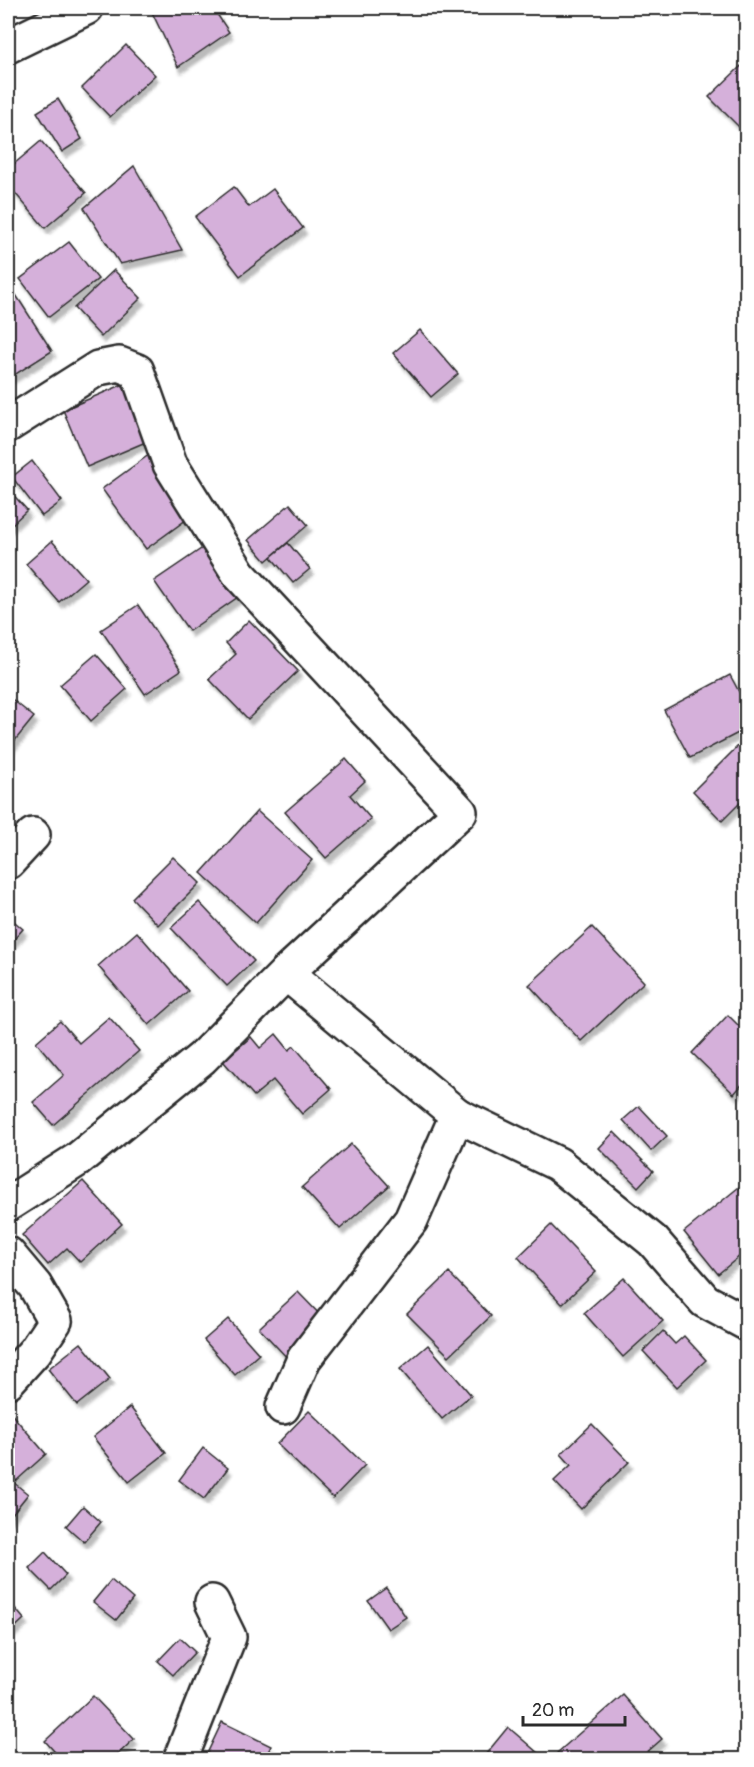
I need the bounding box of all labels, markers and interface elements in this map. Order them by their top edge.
scale bar [523,1689,625,1727]
text: 20 m [532,1699,574,1722]

